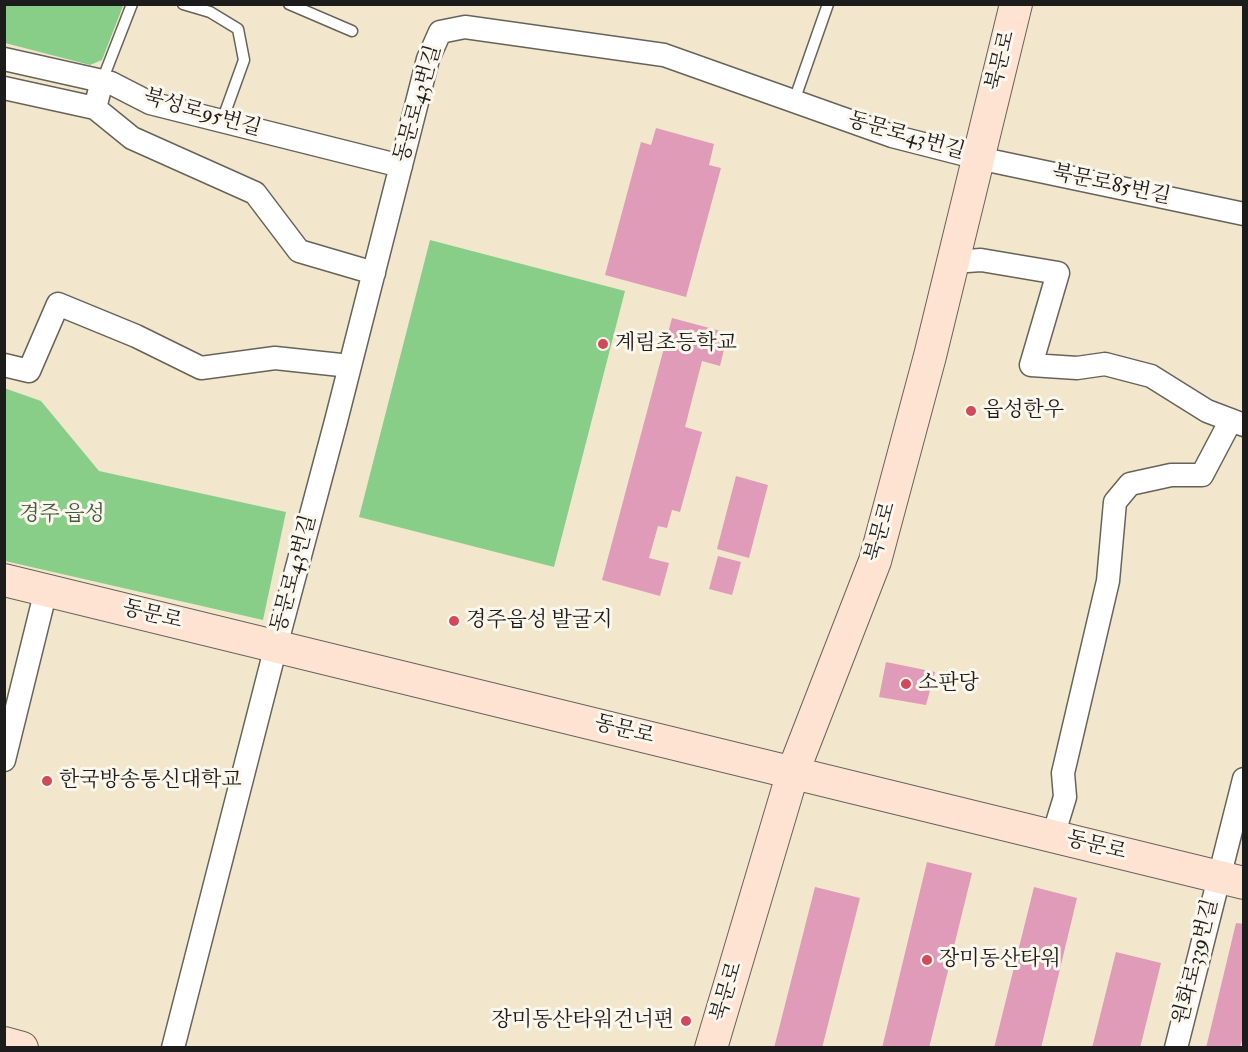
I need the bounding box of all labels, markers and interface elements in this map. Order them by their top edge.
street label: 북문로 [982,28,1022,94]
street label: 동문로43번길 [390,42,448,166]
street label: 북성로95번길 [140,85,264,143]
street label: 동문로43번길 [844,108,968,166]
street label: 북문로85번길 [1049,161,1173,211]
place label: 계림초등학교 [615,331,737,357]
marker: 계림초등학교 [596,337,610,351]
place label: 읍성한우 [983,398,1064,424]
marker: 읍성한우 [964,404,978,418]
street label: 북문로 [862,499,902,565]
park label: 경주 읍성 [19,502,105,528]
street label: 동문로43번길 [267,512,323,636]
street label: 동문로 [119,596,185,636]
place label: 경주읍성 발굴지 [466,608,612,634]
marker: 경주읍성 발굴지 [447,614,461,628]
place label: 소판당 [918,671,979,697]
marker: 소판당 [899,677,913,691]
street label: 동문로 [591,711,657,751]
place label: 한국방송통신대학교 [59,768,242,794]
marker: 한국방송통신대학교 [40,774,54,788]
street label: 동문로 [1063,827,1129,867]
street label: 원화로339번길 [1169,897,1225,1027]
place label: 장미동산타워 [939,947,1061,973]
marker: 장미동산타워 [920,953,934,967]
street label: 북문로 [707,959,749,1025]
place label: 장미동산타워건너편 [491,1008,674,1034]
marker: 장미동산타워건너편 [679,1014,693,1028]

